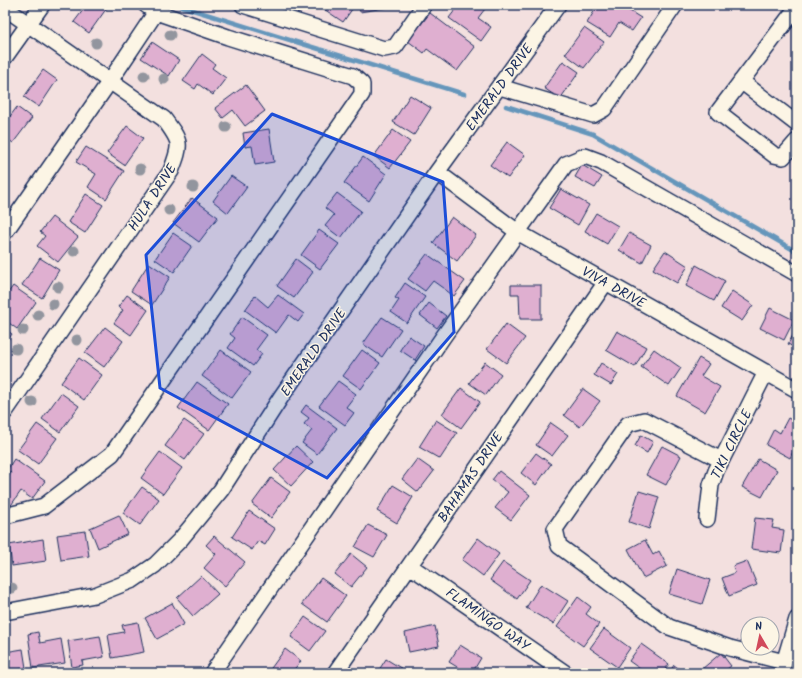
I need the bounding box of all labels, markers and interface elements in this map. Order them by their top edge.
street label: EMERALD DRIVE [460,39,540,136]
street label: HULA DRIVE [123,159,183,236]
street label: VIVA DRIVE [577,261,650,315]
street label: EMERALD DRIVE [275,303,353,401]
street label: TIKI CIRCLE [706,405,759,483]
street label: BAHAMAS DRIVE [432,427,510,527]
street label: FLAMINGO WAY [441,583,535,658]
north arrow [740,616,780,656]
text: N [754,618,763,637]

